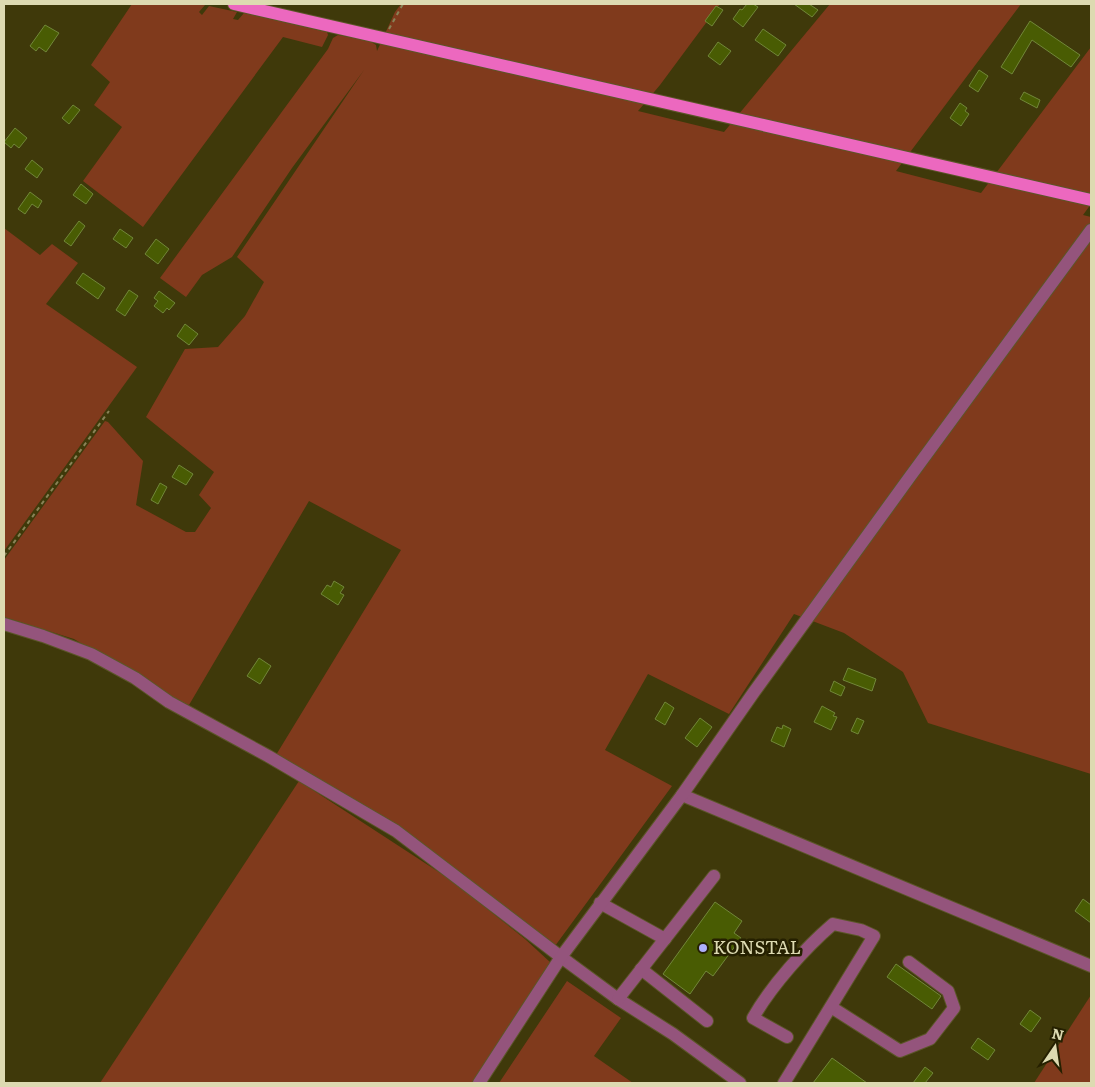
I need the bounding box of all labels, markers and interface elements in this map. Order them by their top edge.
place label: KONSTAL [713,933,801,960]
marker: KONSTAL [697,942,709,954]
north arrow [1030,1022,1080,1072]
text: N [1050,1022,1066,1044]

